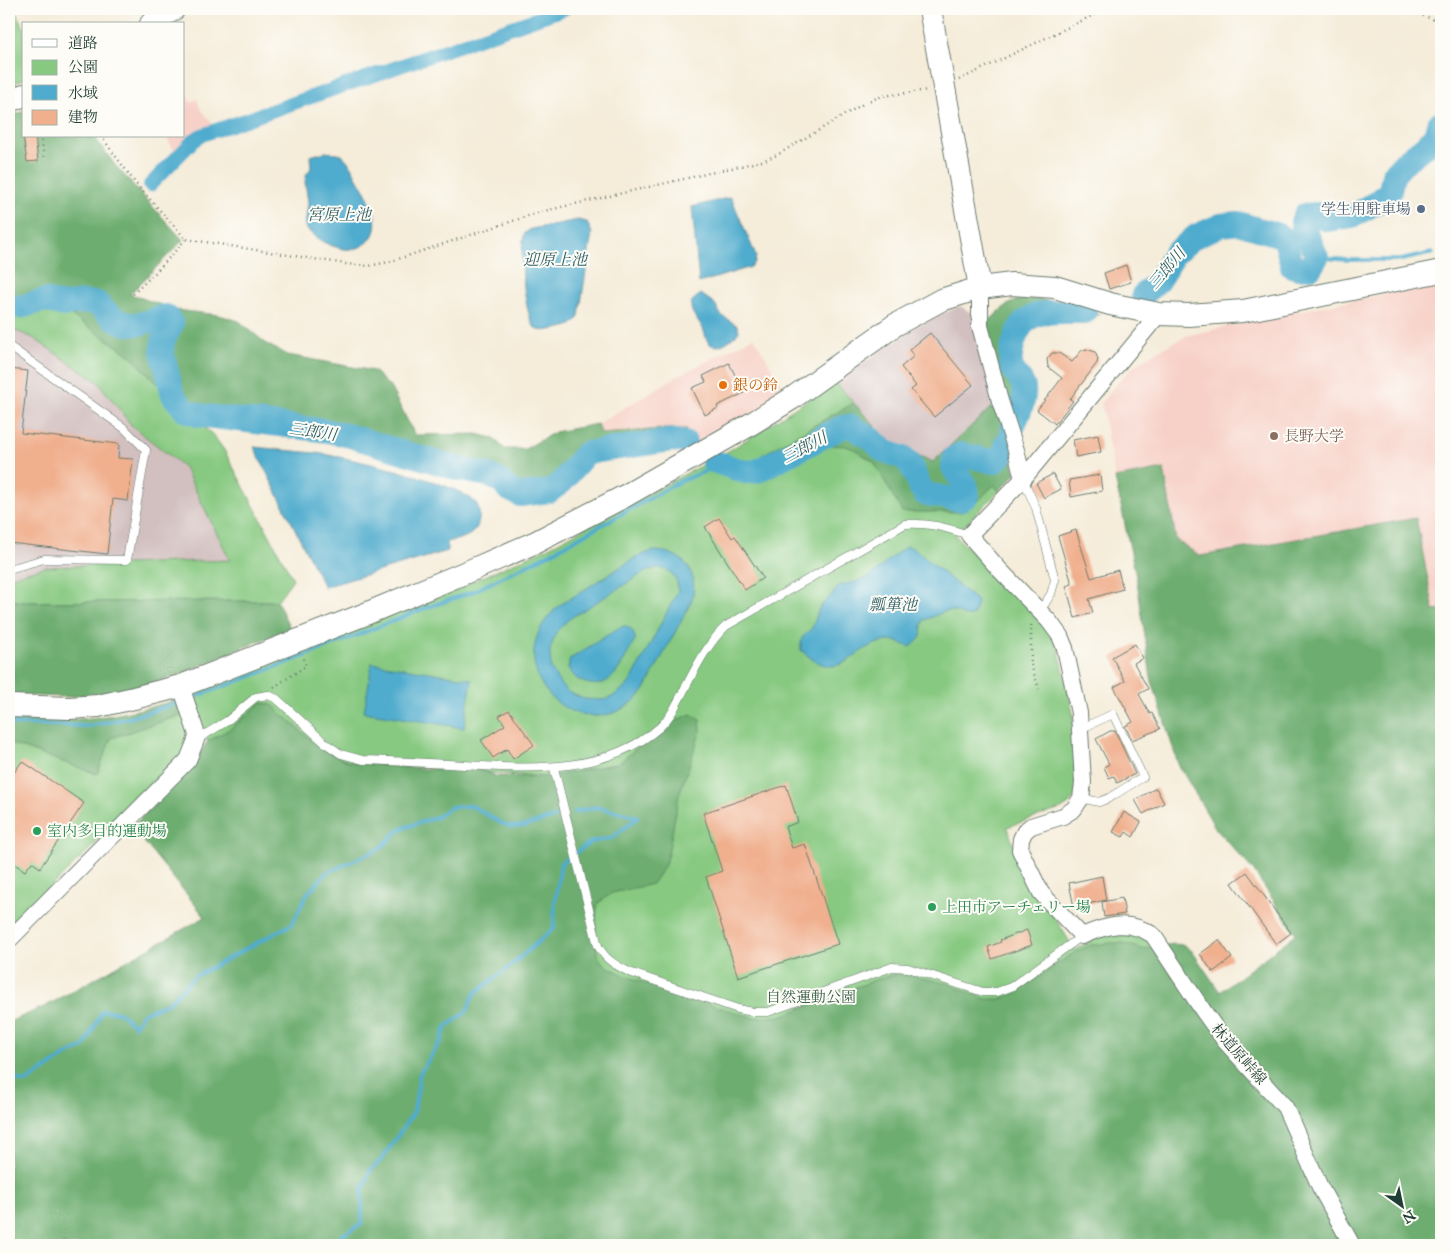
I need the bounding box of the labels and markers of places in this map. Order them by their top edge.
place label: 学生用駐車場 [1321,200,1411,218]
marker: 学生用駐車場 [1415,203,1427,215]
place label: 銀の鈴 [733,376,778,394]
marker: 銀の鈴 [717,379,729,391]
place label: 長野大学 [1284,427,1344,445]
marker: 長野大学 [1268,430,1280,442]
place label: 室内多目的運動場 [47,822,167,840]
marker: 室内多目的運動場 [31,825,43,837]
place label: 上田市アーチェリー場 [942,898,1091,916]
marker: 上田市アーチェリー場 [926,901,938,913]

